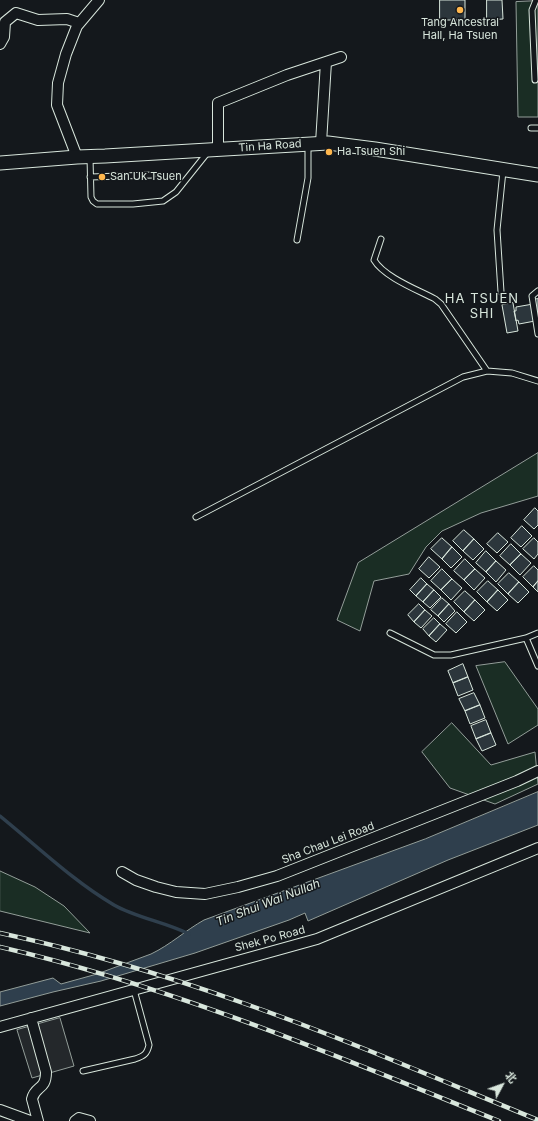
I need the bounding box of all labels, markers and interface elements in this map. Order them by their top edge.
marker: Tang Ancestral Hall, Ha Tsuen [455,5,465,15]
place label: Tang Ancestral Hall, Ha Tsuen [421,16,499,42]
street label: Tin Ha Road [238,137,302,155]
place label: Ha Tsuen Shi [337,145,405,159]
marker: Ha Tsuen Shi [324,147,334,157]
place label: San Uk Tsuen [110,170,182,184]
marker: San Uk Tsuen [97,172,107,182]
district label: HA TSUEN SHI [445,291,519,322]
street label: Sha Chau Lei Road [280,819,376,867]
water label: Tin Shui Wai Nullah [214,876,322,930]
street label: Shek Po Road [233,923,307,955]
north arrow [482,1065,522,1105]
text: 北 [502,1068,520,1086]

